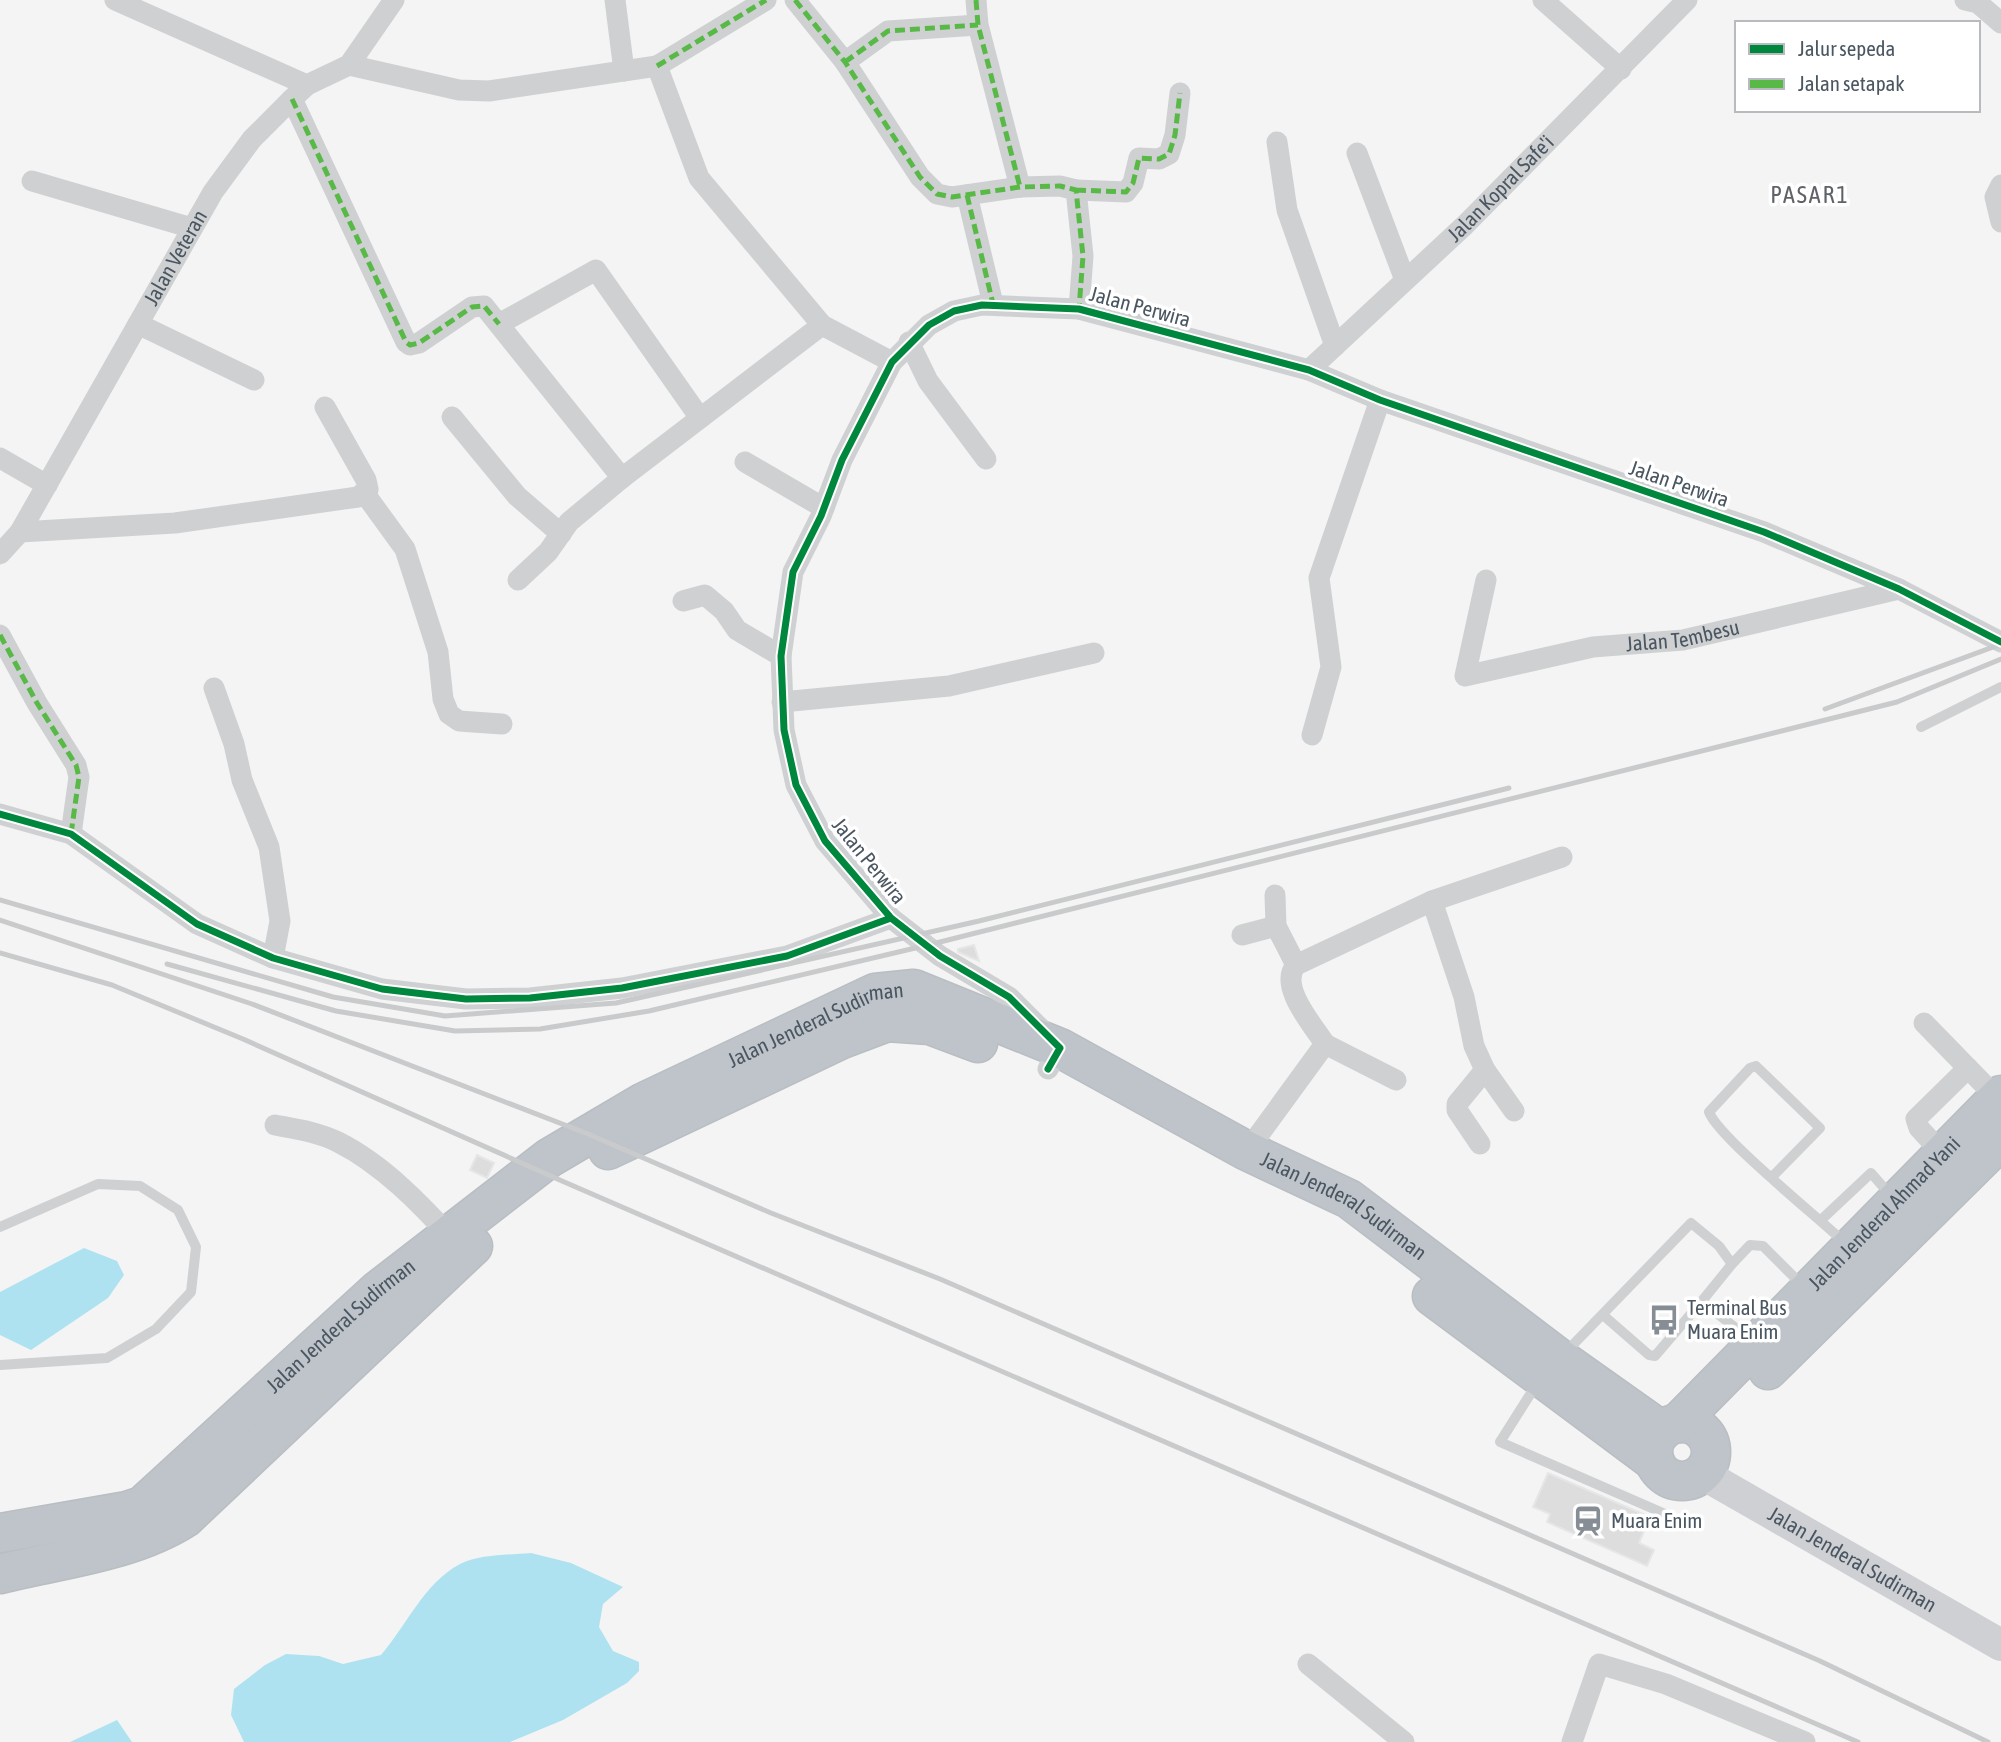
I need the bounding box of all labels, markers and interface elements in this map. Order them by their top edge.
legend [1735,21,1980,112]
text: Jalur sepeda [1798,36,1895,60]
text: Jalan setapak [1798,71,1905,95]
street label: Jalan Kopral Safe'i [1442,130,1558,246]
district label: PASAR1 [1770,181,1850,208]
street label: Jalan Veteran [138,206,211,309]
street label: Jalan Perwira [1087,281,1193,331]
street label: Jalan Perwira [1626,455,1732,511]
street label: Jalan Tembesu [1625,614,1742,655]
street label: Jalan Perwira [828,813,912,908]
street label: Jalan Jenderal Sudirman [724,977,905,1072]
street label: Jalan Jenderal Ahmad Yani [1803,1131,1964,1295]
street label: Jalan Jenderal Sudirman [1257,1146,1432,1264]
street label: Jalan Jenderal Sudirman [261,1253,419,1397]
place label: Terminal Bus Muara Enim [1687,1295,1787,1343]
bus stop icon: Terminal Bus Muara Enim [1647,1303,1681,1337]
street label: Jalan Jenderal Sudirman [1764,1501,1941,1616]
station icon: Muara Enim [1571,1504,1605,1538]
place label: Muara Enim [1611,1508,1702,1532]

